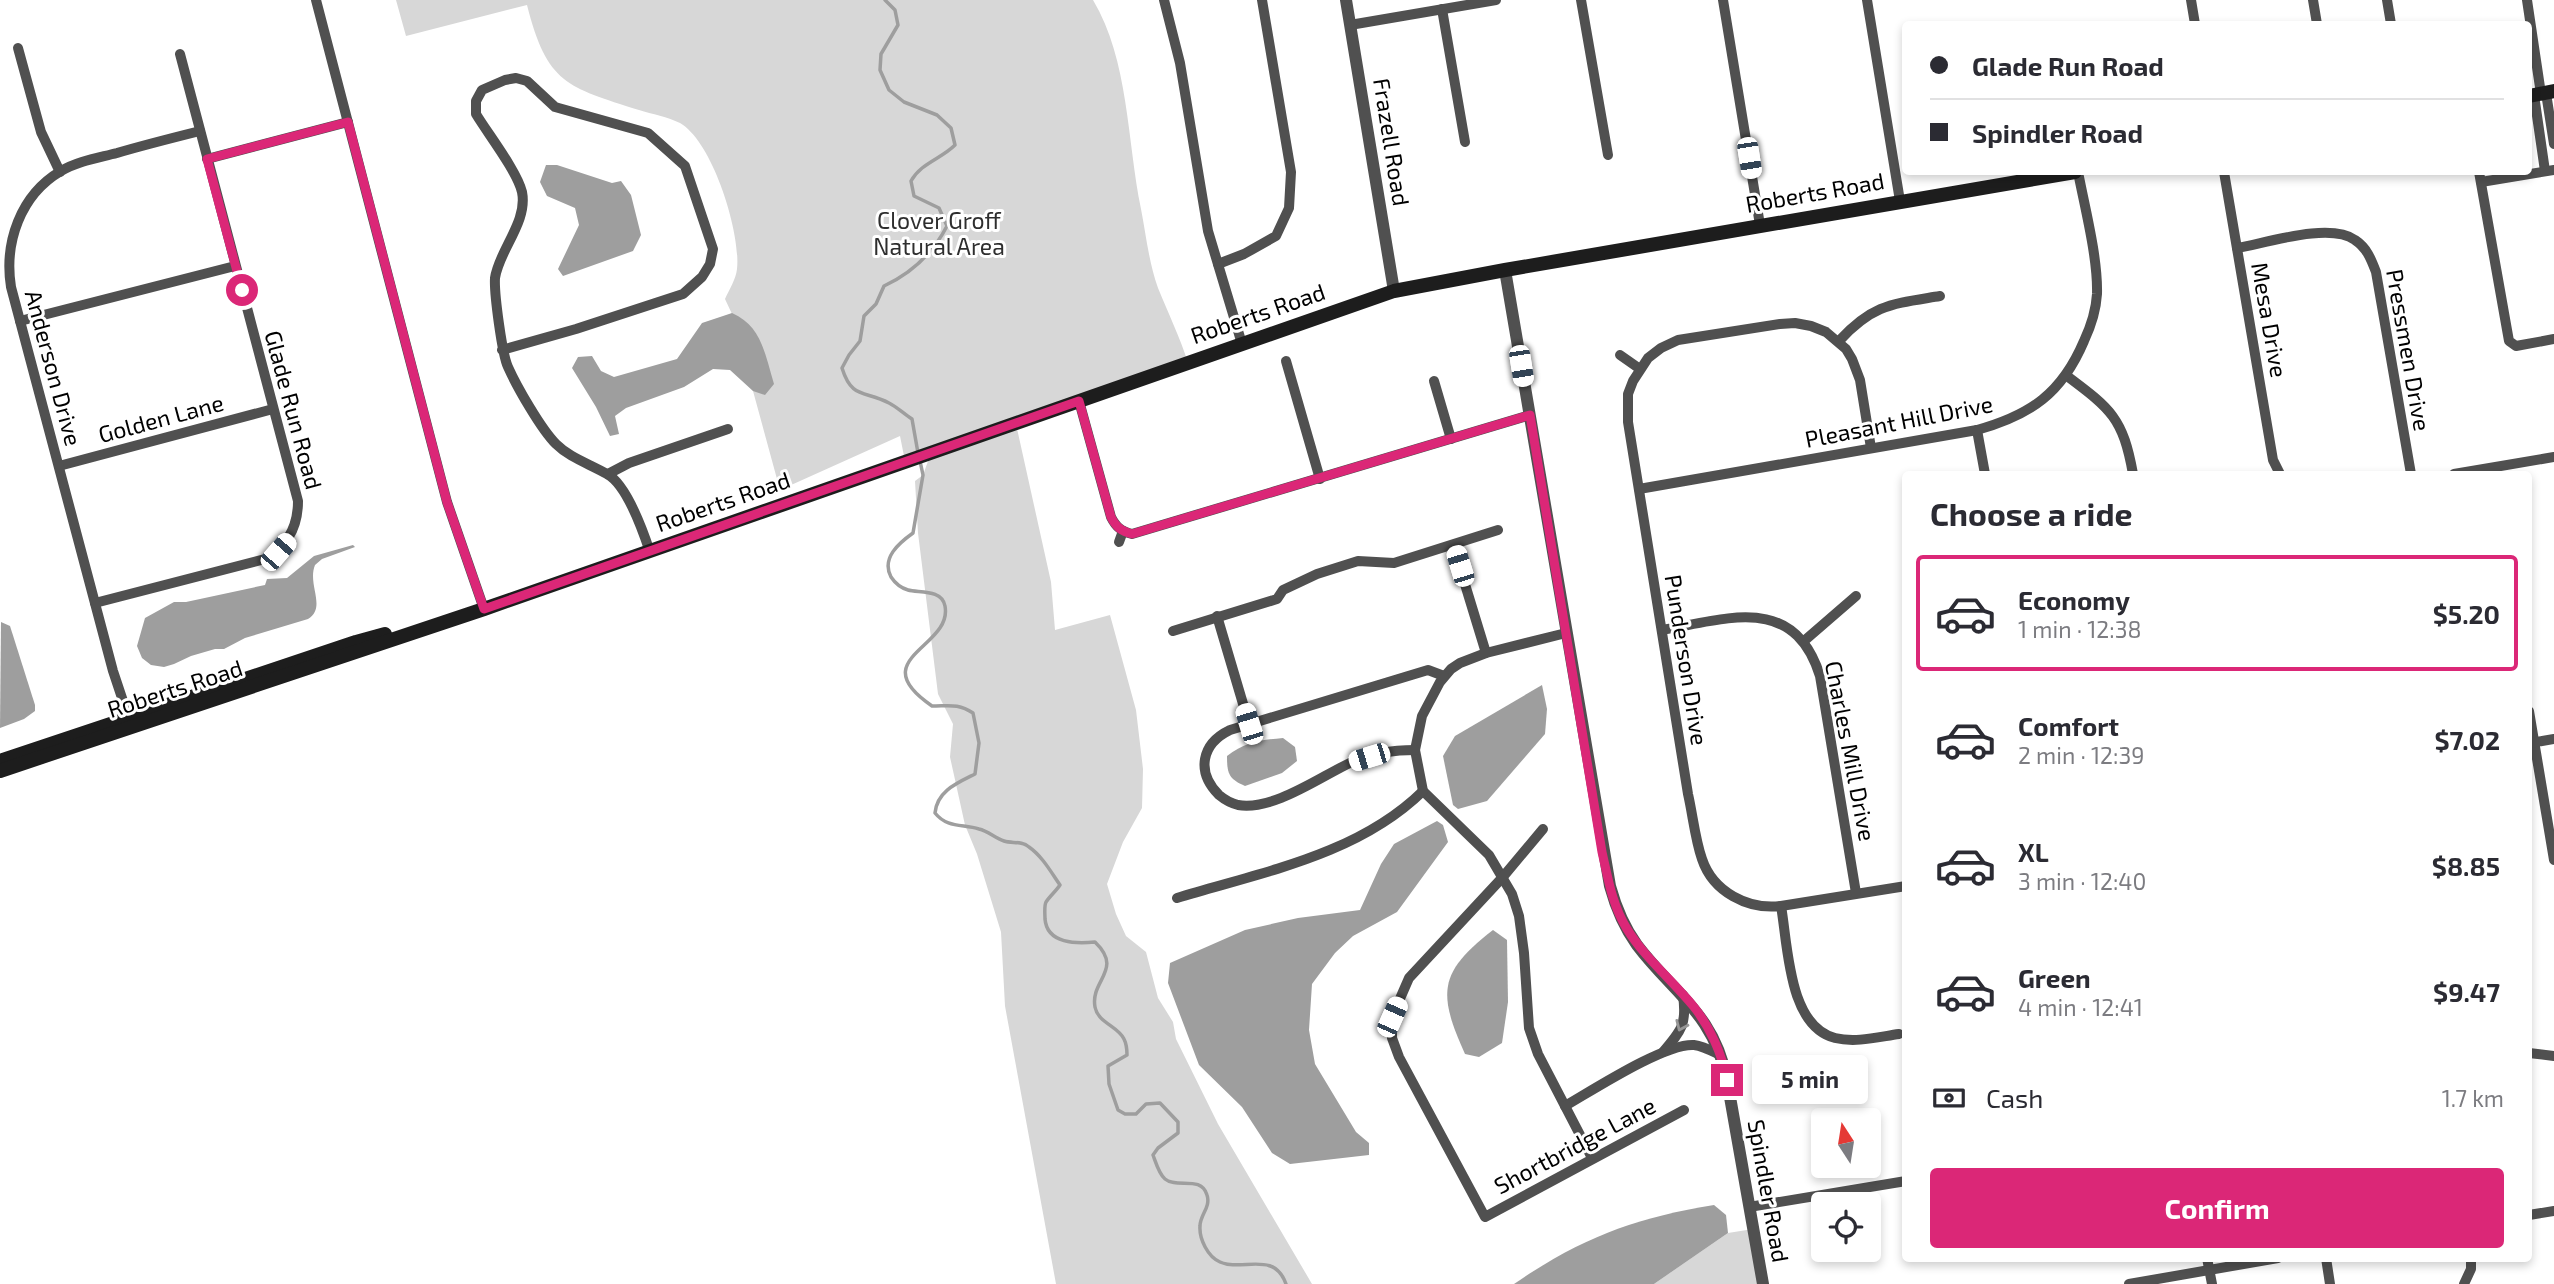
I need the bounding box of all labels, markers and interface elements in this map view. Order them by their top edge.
text: Glade Run Road [1972,50,2164,81]
street label: Frazell Road [1368,76,1416,208]
text: Spindler Road [1972,117,2143,148]
car [1736,136,1763,180]
street label: Roberts Road [1743,166,1886,218]
park label: Clover Groff Natural Area [873,206,1005,260]
street label: Mesa Drive [2246,260,2294,380]
street label: Pressmen Drive [2381,267,2437,433]
route start [226,274,258,306]
street label: Roberts Road [1187,277,1329,349]
street label: Anderson Drive [20,287,88,449]
street label: Glade Run Road [259,327,329,492]
car [1508,344,1535,388]
street label: Golden Lane [95,388,226,448]
street label: Pleasant Hill Drive [1802,389,1995,453]
street label: Roberts Road [652,465,794,537]
text: Choose a ride [1930,494,2133,532]
car [257,529,300,575]
car [1444,543,1477,589]
street label: Punderson Drive [1660,572,1714,747]
icon: car [1934,582,1997,645]
text: Economy [2018,584,2130,615]
text: $5.20 [2433,598,2500,629]
text: 1 min · 12:38 [2018,615,2141,643]
street label: Roberts Road [104,653,246,723]
street label: Charles Mill Drive [1820,658,1882,843]
car [1233,701,1266,747]
icon: car [1934,708,1997,771]
text: Comfort [2018,710,2119,741]
text: $7.02 [2434,724,2500,755]
car [1346,741,1393,773]
text: 2 min · 12:39 [2018,741,2144,769]
icon: car [1934,834,1997,897]
text: XL [2018,836,2049,867]
text: $8.85 [2432,850,2500,881]
text: 3 min · 12:40 [2018,867,2146,895]
icon: car [1934,960,1997,1023]
text: Green [2018,962,2091,993]
text: $9.47 [2433,976,2500,1007]
text: 4 min · 12:41 [2018,993,2143,1021]
car [1374,994,1411,1040]
one-way arrow [1675,1019,1689,1031]
callout: 5 min [1752,1056,1867,1104]
route end [1711,1064,1743,1096]
text: 5 min [1781,1065,1839,1093]
icon: cash [1930,1079,1968,1117]
text: Cash [1986,1082,2043,1113]
text: 1.7 km [2442,1084,2504,1112]
street label: Shortbridge Lane [1489,1091,1660,1199]
north arrow [1811,1108,1881,1178]
map controls [1811,1108,1881,1262]
street label: Spindler Road [1743,1117,1795,1264]
button: Confirm [1930,1168,2504,1248]
button: locate [1811,1192,1881,1262]

